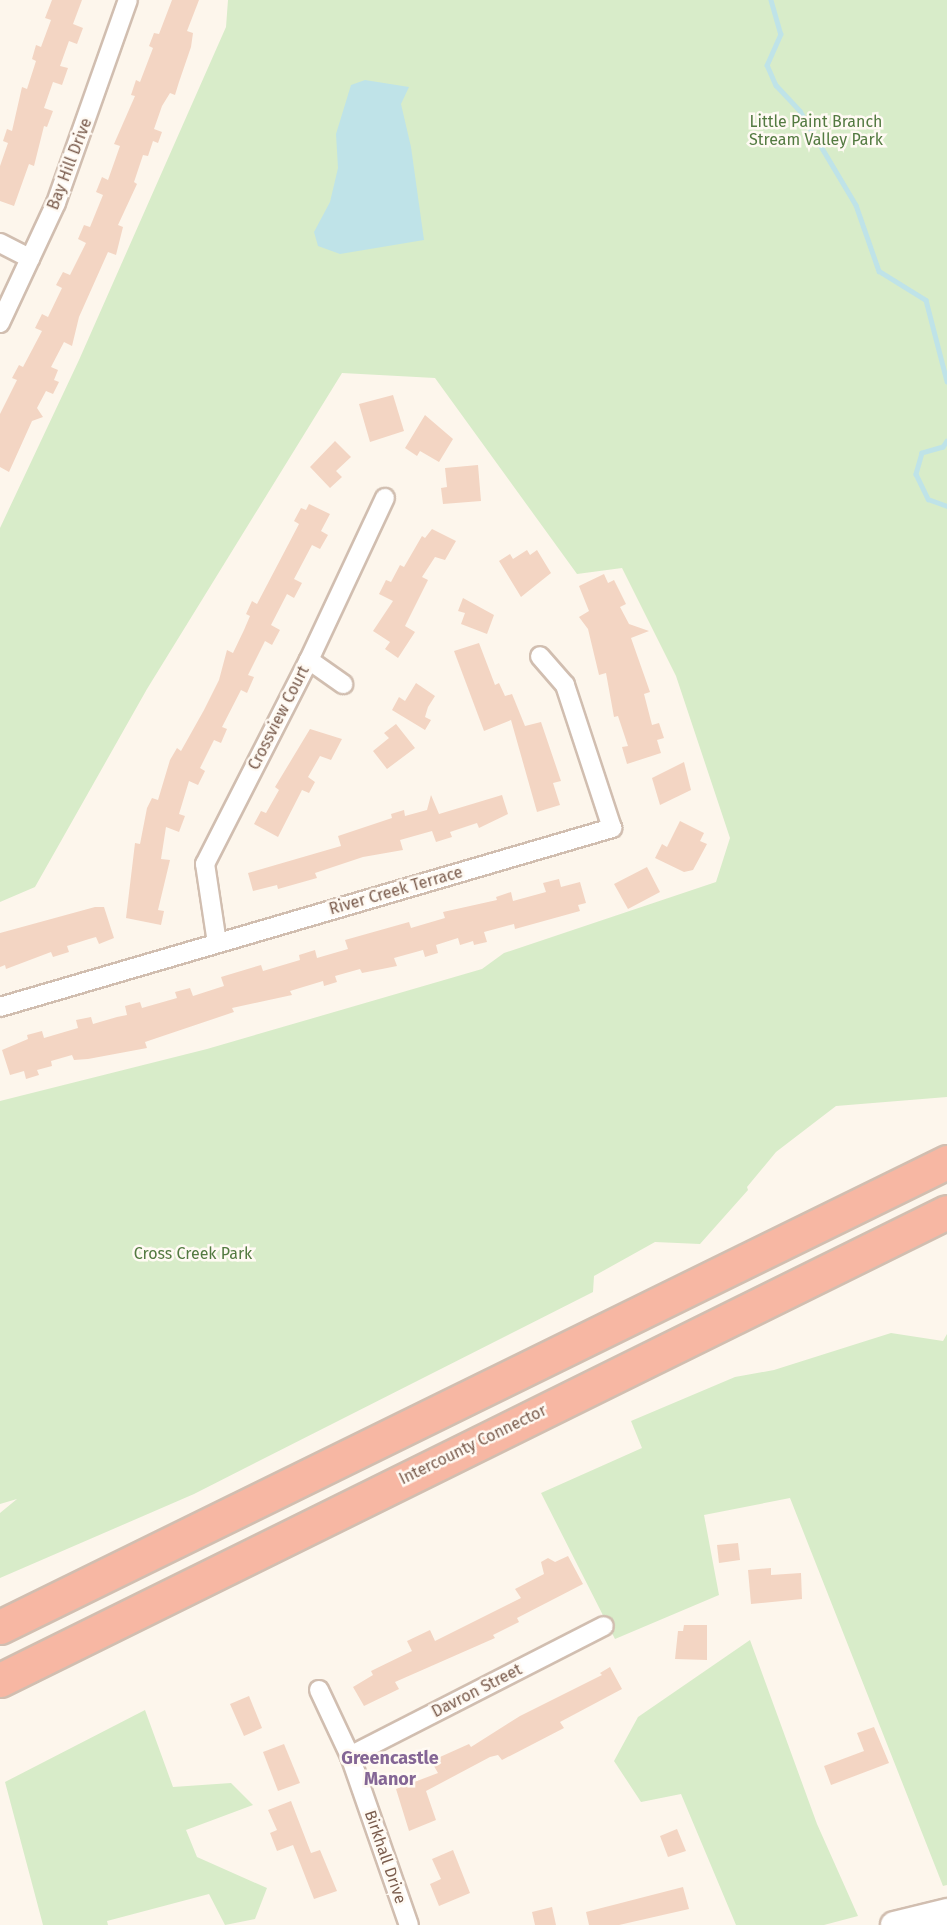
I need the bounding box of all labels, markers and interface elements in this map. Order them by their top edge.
park label: Little Paint Branch Stream Valley Park [749,112,883,150]
street label: Bay Hill Drive [44,115,96,213]
street label: Crossview Court [244,663,314,773]
street label: River Creek Terrace [327,863,465,919]
park label: Cross Creek Park [134,1244,252,1264]
street label: Intercounty Connector [396,1401,550,1489]
street label: Davron Street [429,1660,525,1722]
district label: Greencastle Manor [341,1748,439,1790]
street label: Birkhall Drive [360,1808,410,1906]

